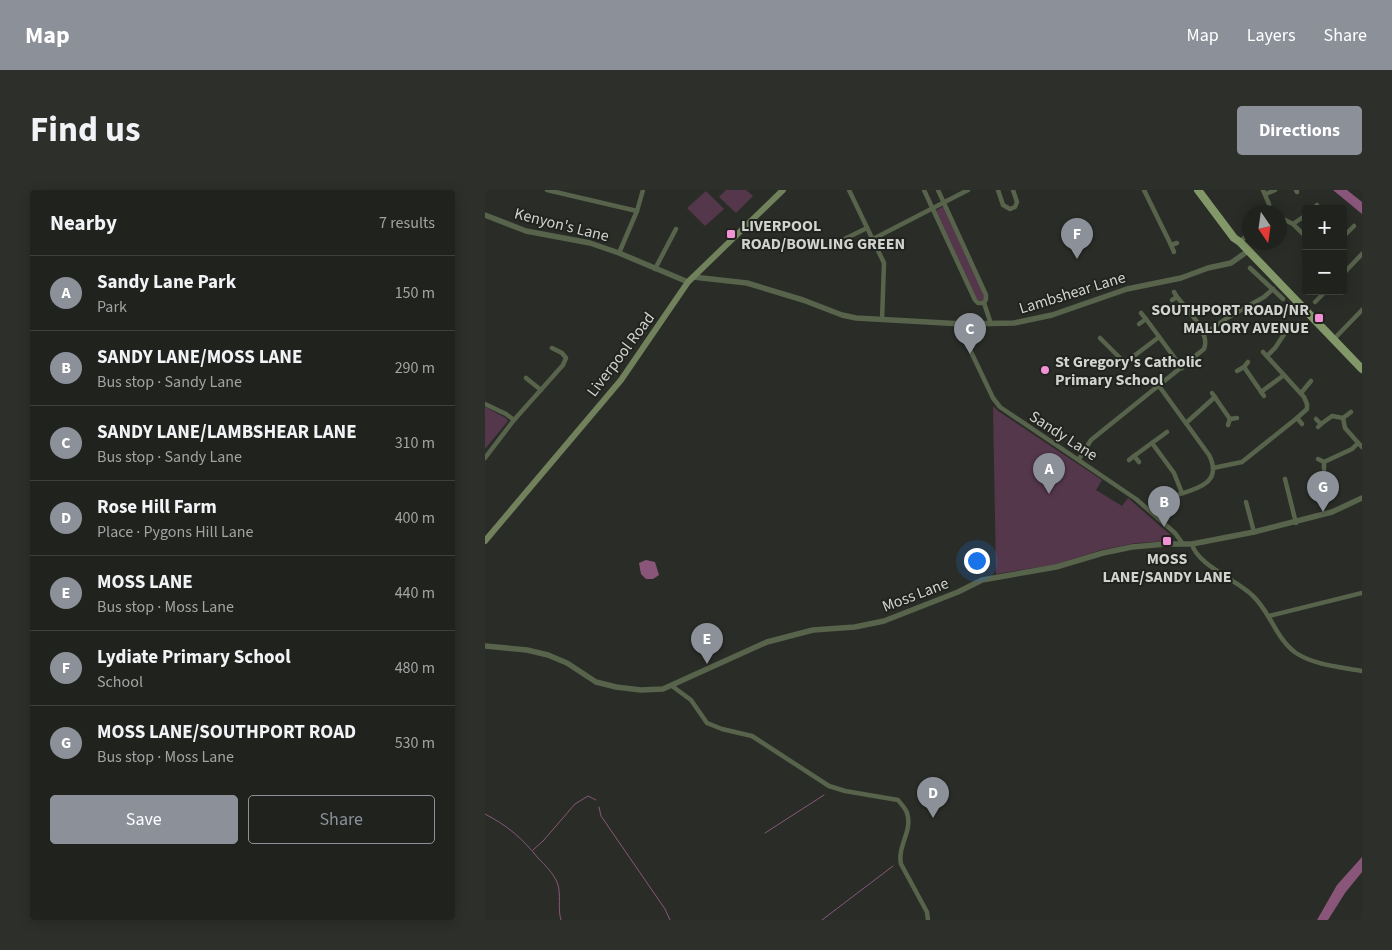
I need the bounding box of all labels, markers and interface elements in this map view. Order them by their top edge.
text: Map [25,18,70,53]
text: Map [1187,23,1219,48]
text: Layers [1247,23,1296,48]
text: Share [1324,23,1367,48]
text: Find us [30,105,140,155]
button: Directions [1237,106,1362,155]
street label: Kenyon's Lane [512,203,611,247]
north arrow [1242,205,1287,250]
map controls [1302,205,1347,295]
button: + [1302,205,1347,250]
text: Nearby [50,208,117,238]
text: 7 results [379,212,435,234]
place label: LIVERPOOL ROAD/BOWLING GREEN [741,215,905,255]
pin: F [1061,218,1093,259]
marker: LIVERPOOL ROAD/BOWLING GREEN [725,228,737,240]
button: − [1302,250,1347,295]
street label: Lambshear Lane [1016,266,1128,320]
text: Sandy Lane Park [97,269,236,296]
text: A [61,282,71,304]
text: 150 m [395,282,435,304]
text: Park [97,296,127,318]
place label: SOUTHPORT ROAD/NR MALLORY AVENUE [1151,299,1309,339]
street label: Liverpool Road [582,308,660,401]
marker: SOUTHPORT ROAD/NR MALLORY AVENUE [1313,312,1325,324]
pin: C [954,313,986,354]
text: SANDY LANE/MOSS LANE [97,344,302,371]
place label: St Gregory's Catholic Primary School [1055,351,1203,391]
text: B [61,357,71,379]
text: 290 m [395,357,435,379]
marker: St Gregory's Catholic Primary School [1039,364,1051,376]
text: Bus stop · Sandy Lane [97,371,242,393]
street label: Sandy Lane [1025,406,1102,466]
text: SANDY LANE/LAMBSHEAR LANE [97,419,357,446]
text: C [61,432,71,454]
text: 310 m [395,432,435,454]
text: Bus stop · Sandy Lane [97,446,242,468]
pin: A [1033,453,1065,494]
pin: G [1307,471,1339,512]
pin: B [1148,486,1180,527]
text: Rose Hill Farm [97,494,217,521]
text: D [61,507,71,529]
text: 400 m [395,507,435,529]
text: Place · Pygons Hill Lane [97,521,253,543]
marker: MOSS LANE/SANDY LANE [1161,535,1173,547]
your location [964,548,990,574]
place label: MOSS LANE/SANDY LANE [1102,548,1232,588]
text: MOSS LANE [97,569,193,596]
street label: Moss Lane [879,572,952,618]
text: E [62,582,70,604]
text: 440 m [395,582,435,604]
text: Bus stop · Moss Lane [97,596,234,618]
pin: E [691,623,723,664]
text: Lydiate Primary School [97,644,291,671]
text: F [62,657,70,679]
text: 480 m [395,657,435,679]
text: School [97,671,143,693]
text: MOSS LANE/SOUTHPORT ROAD [97,719,356,746]
text: G [61,732,71,754]
text: 530 m [395,732,435,754]
text: Bus stop · Moss Lane [97,746,234,768]
pin: D [917,777,949,818]
button: Save [50,795,238,844]
button: Share [248,795,435,844]

